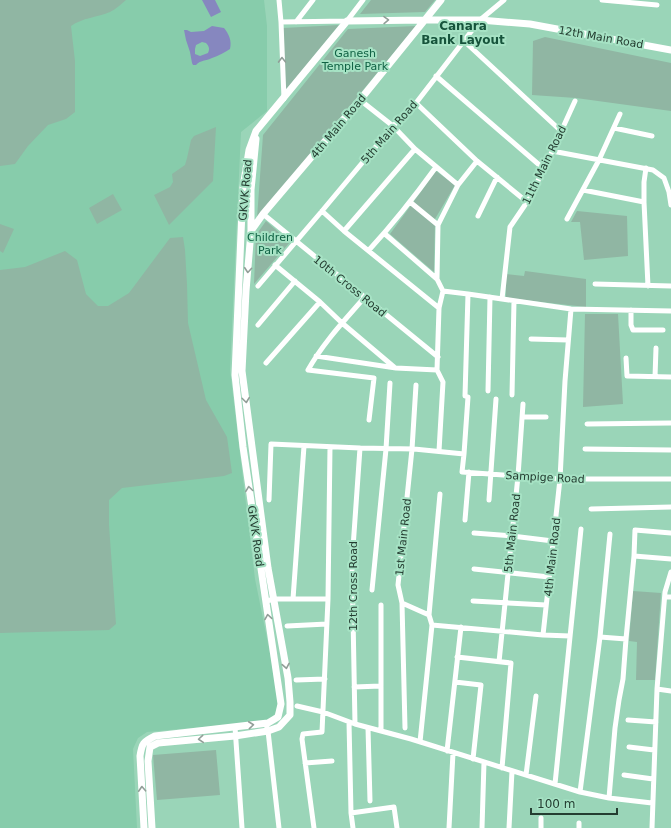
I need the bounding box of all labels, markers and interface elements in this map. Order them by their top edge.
one-way arrow [383,16,389,24]
district label: Canara Bank Layout [421,19,505,47]
street label: 12th Main Road [557,24,644,51]
park label: Ganesh Temple Park [321,47,389,73]
one-way arrow [278,57,286,63]
street label: 4th Main Road [308,92,369,161]
street label: 5th Main Road [359,98,420,166]
street label: 11th Main Road [520,124,569,207]
street label: GKVK Road [236,159,255,221]
park label: Children Park [247,231,293,257]
street label: 10th Cross Road [311,253,389,320]
one-way arrow [244,267,253,273]
one-way arrow [241,396,250,403]
street label: Sampige Road [505,469,585,486]
one-way arrow [245,485,254,492]
street label: 5th Main Road [502,493,523,573]
street label: 1st Main Road [393,498,414,576]
street label: GKVK Road [245,505,266,567]
street label: 4th Main Road [542,517,563,597]
street label: 12th Cross Road [347,541,360,631]
one-way arrow [264,614,273,620]
one-way arrow [281,663,290,670]
one-way arrow [248,721,254,730]
one-way arrow [198,735,204,744]
one-way arrow [137,786,146,792]
scale bar [531,790,617,816]
text: 100 m [537,797,575,811]

